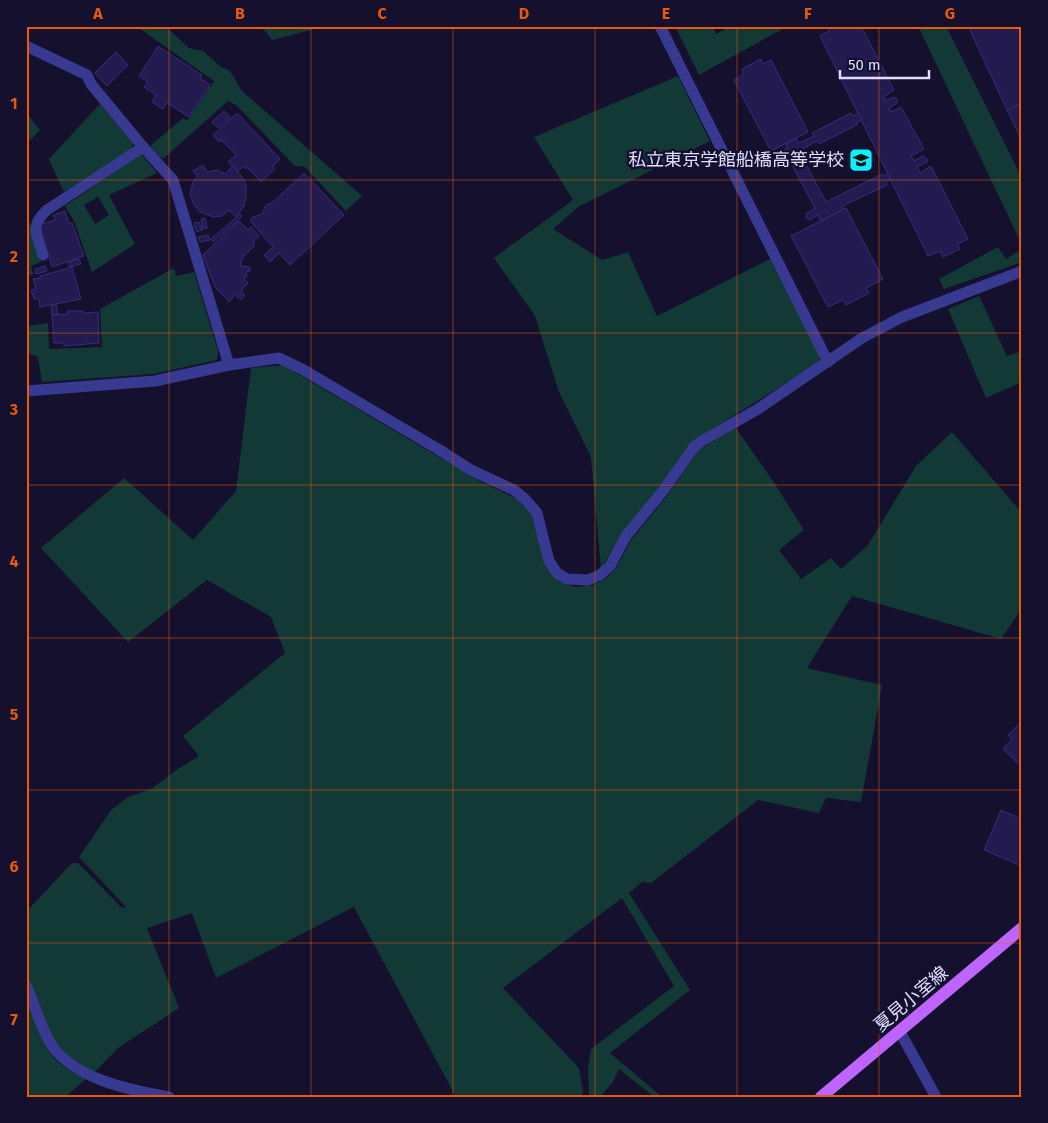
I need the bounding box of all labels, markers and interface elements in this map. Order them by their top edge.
text: A [92,4,103,23]
text: B [235,4,245,23]
text: C [377,4,387,23]
text: D [519,4,529,23]
text: E [662,4,670,23]
text: F [804,4,812,23]
text: G [945,4,955,23]
scale bar [840,48,929,80]
text: 50 m [848,56,881,74]
text: 1 [10,94,18,113]
school or university icon: 私立東京学館船橋高等学校 [848,147,874,173]
place label: 私立東京学館船橋高等学校 [628,149,844,171]
text: 2 [10,247,18,266]
text: 3 [9,400,18,419]
text: 4 [9,552,19,571]
text: 5 [10,705,19,724]
text: 6 [9,857,19,876]
street label: 夏見小室線 [869,962,953,1036]
text: 7 [10,1010,18,1029]

